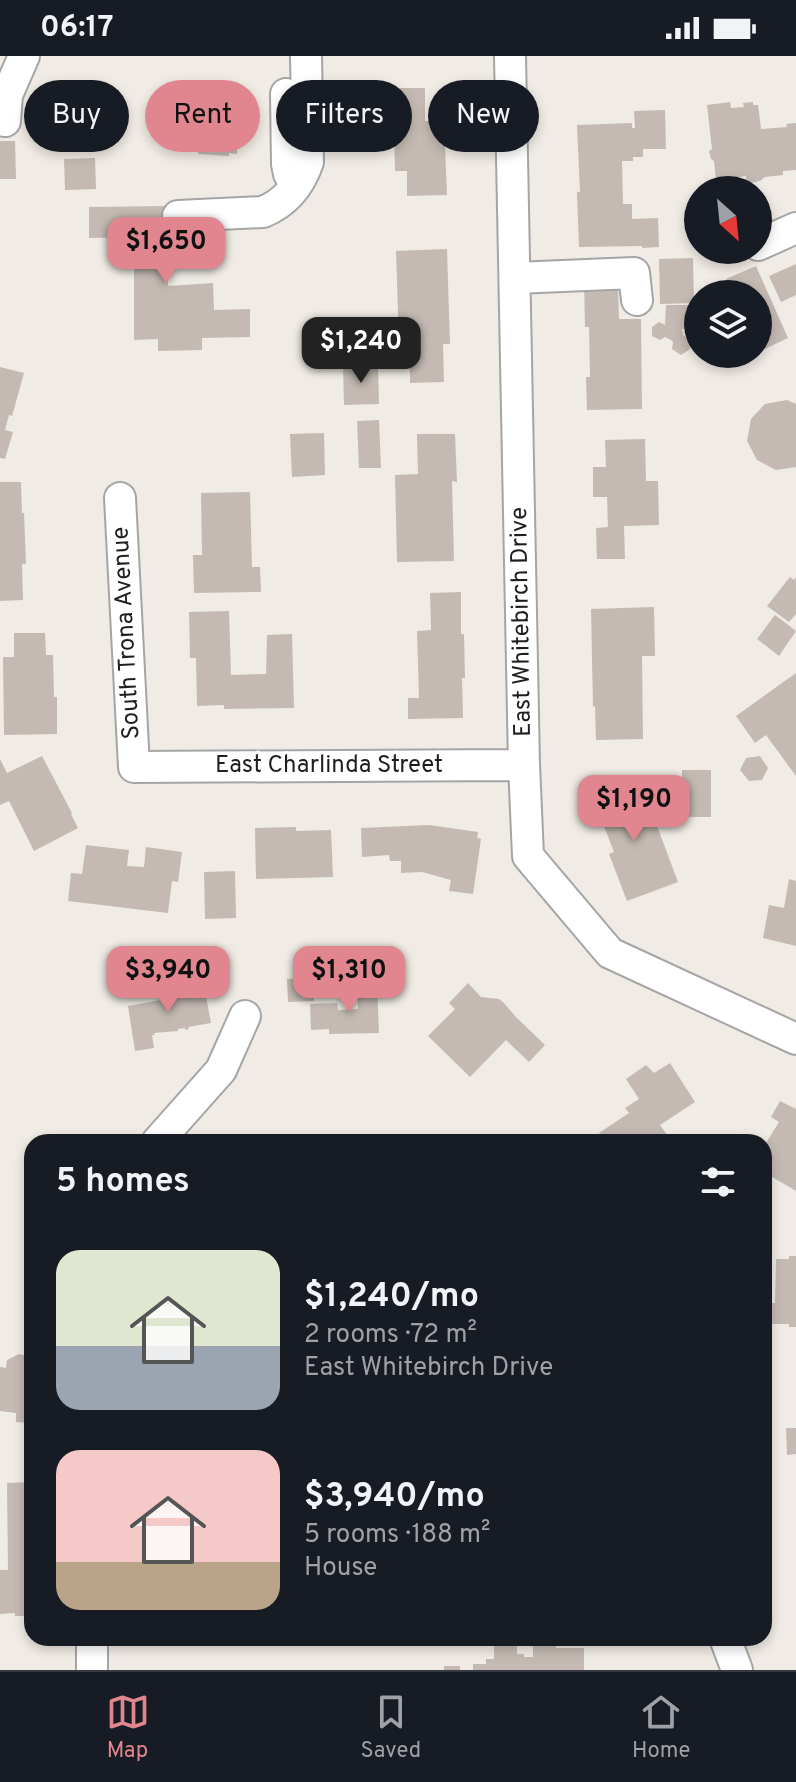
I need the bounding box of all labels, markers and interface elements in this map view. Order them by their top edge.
text: 06:17 [40,10,113,47]
chip: Buy [24,80,129,152]
chip: Rent [145,80,260,152]
chip: Filters [276,80,412,152]
chip: New [428,80,539,152]
north arrow [684,176,772,264]
map controls [684,176,772,368]
pin: $1,650 [101,217,231,285]
text: $1,650 [125,226,207,259]
button: layers [684,280,772,368]
pin: $1,240 [296,317,426,385]
text: $1,240 [320,326,402,359]
street label: East Whitebirch Drive [505,507,539,737]
street label: South Trona Avenue [106,526,148,740]
street label: East Charlinda Street [215,751,443,781]
pin: $1,190 [569,775,699,843]
text: $1,190 [596,784,672,817]
pin: $3,940 [103,946,233,1014]
pin: $1,310 [284,946,414,1014]
text: $3,940 [125,955,211,988]
text: $1,310 [311,955,387,988]
icon: filters [696,1160,740,1204]
text: 5 homes [56,1161,190,1204]
text: $1,240/mo [304,1276,479,1319]
icon: home [120,1282,216,1378]
text: 2 rooms · 72 m² [304,1319,477,1352]
text: East Whitebirch Drive [304,1352,553,1385]
text: $3,940/mo [304,1476,485,1519]
icon: home [120,1482,216,1578]
text: 5 rooms · 188 m² [304,1519,490,1552]
text: House [304,1552,377,1585]
tab: Map [106,1690,150,1765]
tab: Saved [361,1690,421,1765]
tab: Home [632,1690,690,1765]

